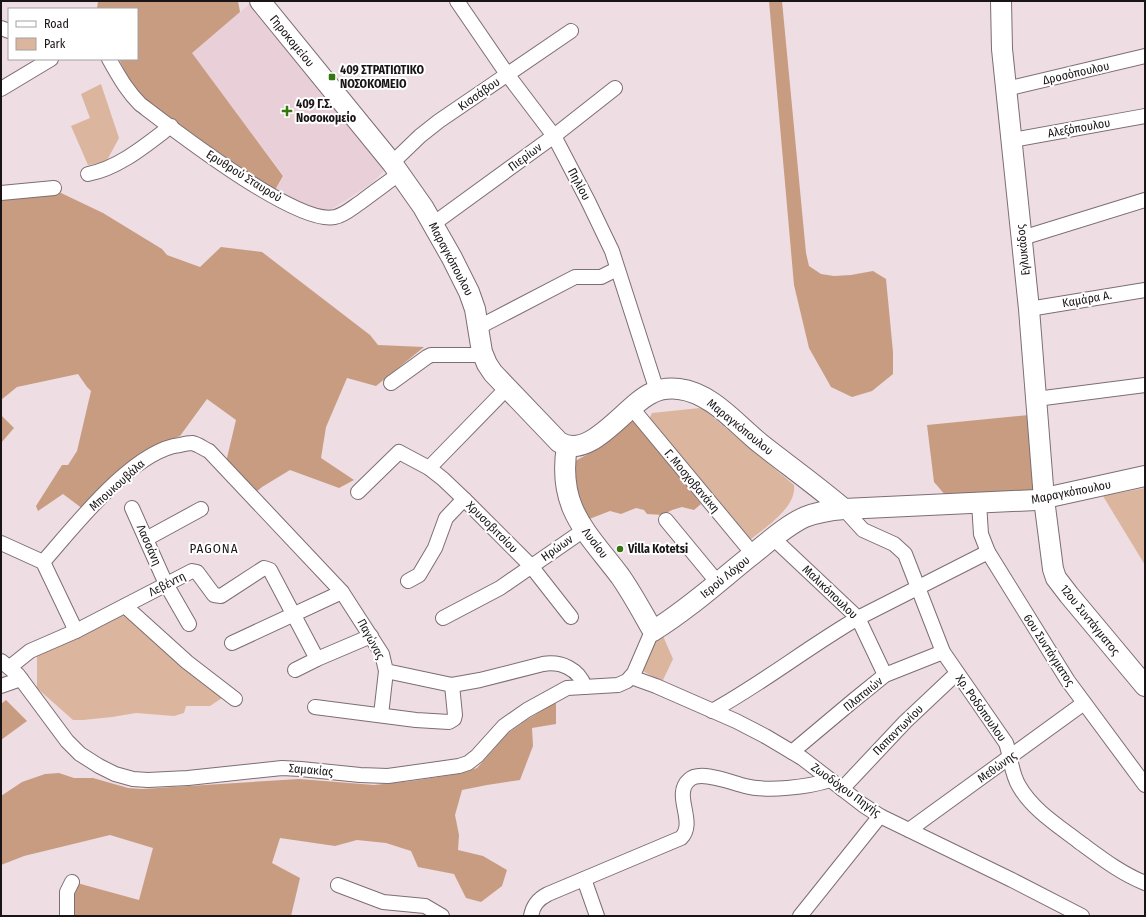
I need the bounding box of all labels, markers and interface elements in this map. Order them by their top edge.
legend [8,8,138,60]
street label: Γηροκομείου [267,12,317,70]
text: Road [44,17,69,31]
text: Park [44,37,66,51]
street label: Δροσόπουλου [1041,59,1111,87]
place label: 409 ΣΤΡΑΤΙΩΤΙΚΟ ΝΟΣΟΚΟΜΕΙΟ [340,63,424,91]
marker: 409 ΣΤΡΑΤΙΩΤΙΚΟ ΝΟΣΟΚΟΜΕΙΟ [327,72,337,82]
street label: Κισσάβου [456,75,502,113]
place label: 409 Γ.Σ. Νοσοκομείο [296,97,357,125]
marker: 409 Γ.Σ. Νοσοκομείο [281,105,293,117]
street label: Αλεξόπουλου [1047,116,1111,140]
street label: Πιερίων [505,140,545,174]
street label: Ερυθρού Σταυρού [204,147,284,205]
street label: Πηλίου [565,166,593,202]
street label: Μαραγκόπουλου [426,220,476,298]
street label: Εγλυκάδος [1013,224,1033,276]
street label: Καμάρα Α. [1061,288,1113,310]
street label: Μαραγκόπουλου [704,396,776,458]
street label: Γ. Μοσχοβανάκη [661,446,723,516]
street label: Μπουκουβάλα [86,456,148,514]
street label: Μαραγκόπουλου [1030,477,1112,507]
street label: Χρυσοβιτσίου [463,498,521,556]
street label: Λασσάνη [134,522,164,568]
street label: Λυσίου [579,525,611,561]
street label: Ηρώων [538,532,576,564]
district label: PAGONA [189,541,239,556]
place label: Villa Kotetsi [627,542,688,556]
marker: Villa Kotetsi [615,544,625,554]
street label: Ιερού Λόχου [697,553,753,601]
street label: Μαλικόπουλου [800,562,860,622]
street label: Λεβέντη [146,569,188,599]
street label: 12ου Συντάγματος [1057,582,1123,658]
street label: 6ου Συντάγματος [1021,611,1077,689]
street label: Παγώνας [354,616,388,662]
street label: Χρ. Ροδόπουλου [953,672,1009,744]
street label: Πλαταιών [841,674,886,714]
street label: Παπαντωνίου [870,702,926,758]
street label: Μεθώνης [975,748,1019,786]
street label: Ζωοδόχου Πηγής [808,760,884,820]
street label: Σαμακίας [288,761,334,779]

